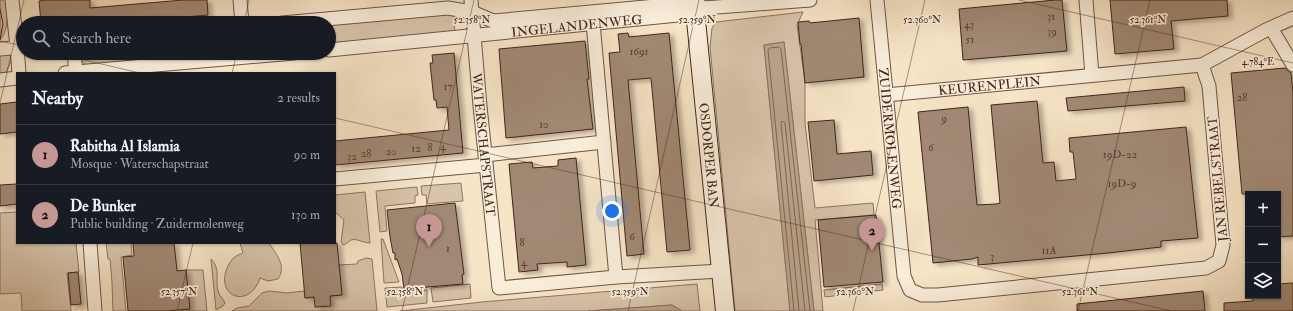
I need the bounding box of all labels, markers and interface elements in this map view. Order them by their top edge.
house number: 31 [1047,10,1055,23]
street label: INGELANDENWEG [511,12,643,41]
text: 52.358°N [454,14,490,26]
text: 52.359°N [678,14,716,26]
text: 52.360°N [903,14,941,26]
text: 52.361°N [1130,14,1166,26]
search box [16,16,336,60]
house number: 43 [964,18,974,31]
house number: 39 [1047,25,1057,38]
icon: search [30,27,52,49]
text: Search here [62,29,131,48]
house number: 51 [966,33,974,46]
house number: 1691 [630,45,649,58]
text: 4.784°E [1242,56,1274,68]
street label: ZUIDERMOLENWEG [875,67,904,210]
street label: WATERSCHAPSTRAAT [468,71,498,217]
street label: KEURENPLEIN [938,73,1042,99]
house number: 17 [444,80,452,93]
text: Nearby [32,88,83,109]
text: 2 results [277,90,320,106]
house number: 28 [1237,91,1247,104]
street label: OSDORPER BAN [695,102,722,209]
house number: 9 [940,112,947,125]
street label: JAN REBELSTRAAT [1205,115,1232,243]
house number: 10 [539,118,549,131]
text: Rabitha Al Islamia [70,137,180,156]
house number: 4 [440,140,447,153]
house number: 8 [427,141,433,154]
house number: 6 [928,141,935,154]
house number: 12 [411,142,421,155]
house number: 20 [385,145,397,158]
text: 1 [43,147,47,163]
text: 90 m [294,147,320,163]
house number: 28 [361,147,371,160]
house number: 19D-22 [1103,148,1138,161]
house number: 32 [347,150,357,163]
text: Mosque · Waterschapstraat [70,156,209,172]
house number: 19D-9 [1108,177,1136,190]
map controls [1245,191,1281,299]
button: + [1245,191,1281,227]
text: De Bunker [70,197,136,216]
your location [602,201,622,221]
text: 2 [42,207,48,223]
text: 130 m [291,207,320,223]
pin: 1 [416,214,442,247]
text: Public building · Zuidermolenweg [70,216,244,232]
pin: 2 [859,218,885,251]
button: − [1245,227,1281,263]
house number: 6 [629,230,636,243]
house number: 8 [519,236,525,249]
house number: 1 [446,242,450,255]
house number: 11A [1042,244,1056,257]
house number: 3 [990,250,994,263]
house number: 4 [521,256,528,269]
button: layers [1245,263,1281,299]
text: 52.357°N [161,286,197,298]
text: 52.358°N [387,286,423,298]
text: 52.359°N [611,286,649,298]
text: 52.360°N [836,286,874,298]
text: 52.361°N [1062,286,1098,298]

